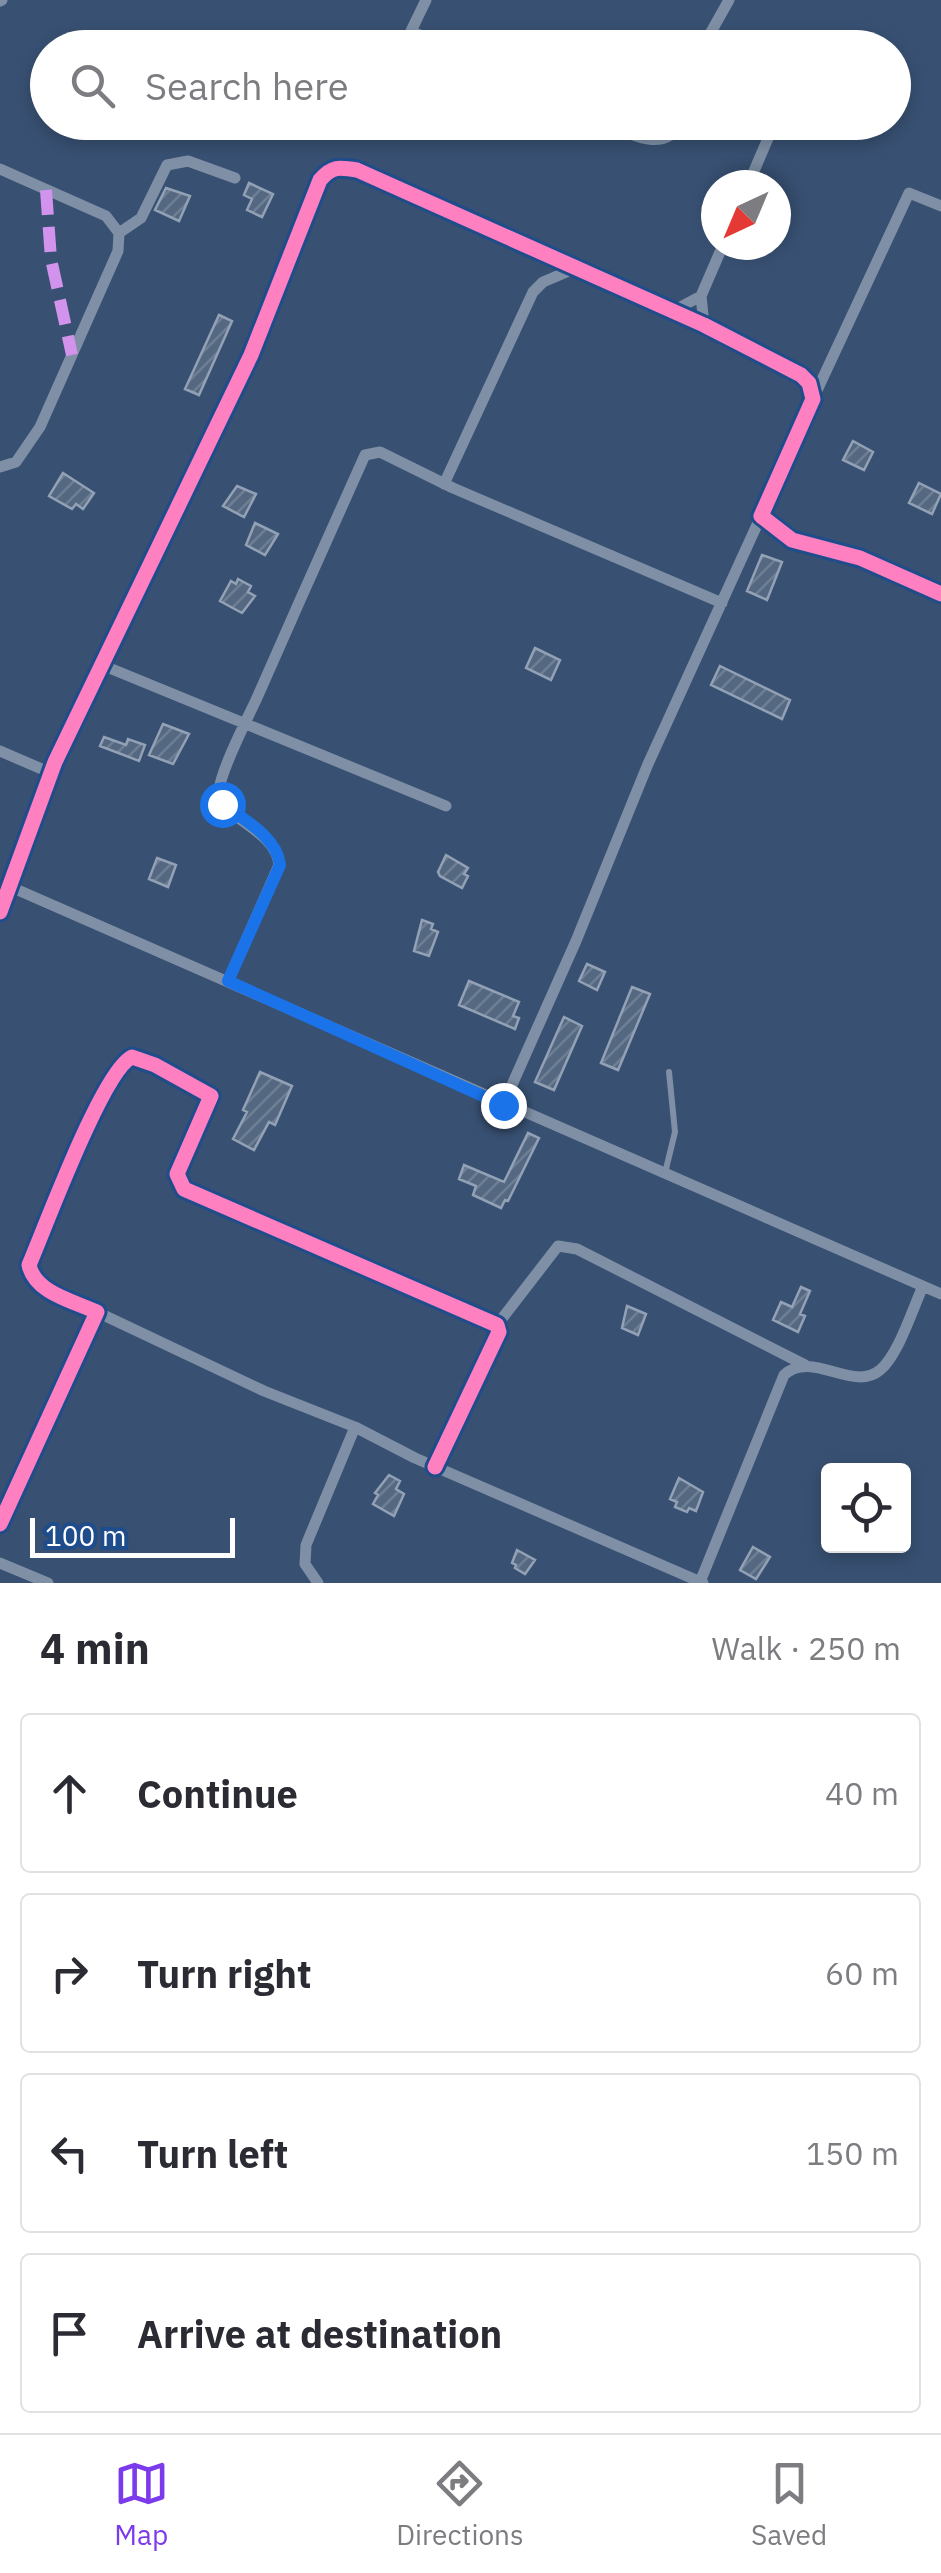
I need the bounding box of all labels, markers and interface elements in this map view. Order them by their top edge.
search box [30,30,911,140]
icon: search [65,58,120,113]
text: Search here [145,61,349,110]
north arrow [701,170,791,260]
route start [200,782,246,828]
route end [481,1083,527,1129]
map controls [821,1463,911,1553]
button: locate [821,1463,911,1553]
scale bar [30,1513,235,1558]
text: 100 m [45,1517,126,1554]
text: 4 min [40,1621,150,1676]
text: Walk · 250 m [712,1627,901,1669]
icon: ahead [42,1766,97,1821]
text: Continue [137,1769,298,1818]
text: 40 m [825,1772,899,1814]
icon: right [42,1946,97,2001]
text: Turn right [137,1949,312,1998]
text: 60 m [825,1952,899,1994]
icon: left [42,2126,97,2181]
text: Turn left [137,2129,288,2178]
text: 150 m [806,2132,899,2174]
icon: arrive [42,2306,97,2361]
text: Arrive at destination [137,2309,502,2358]
tab: Map [114,2456,169,2553]
tab: Directions [396,2456,524,2553]
tab: Saved [751,2456,827,2553]

